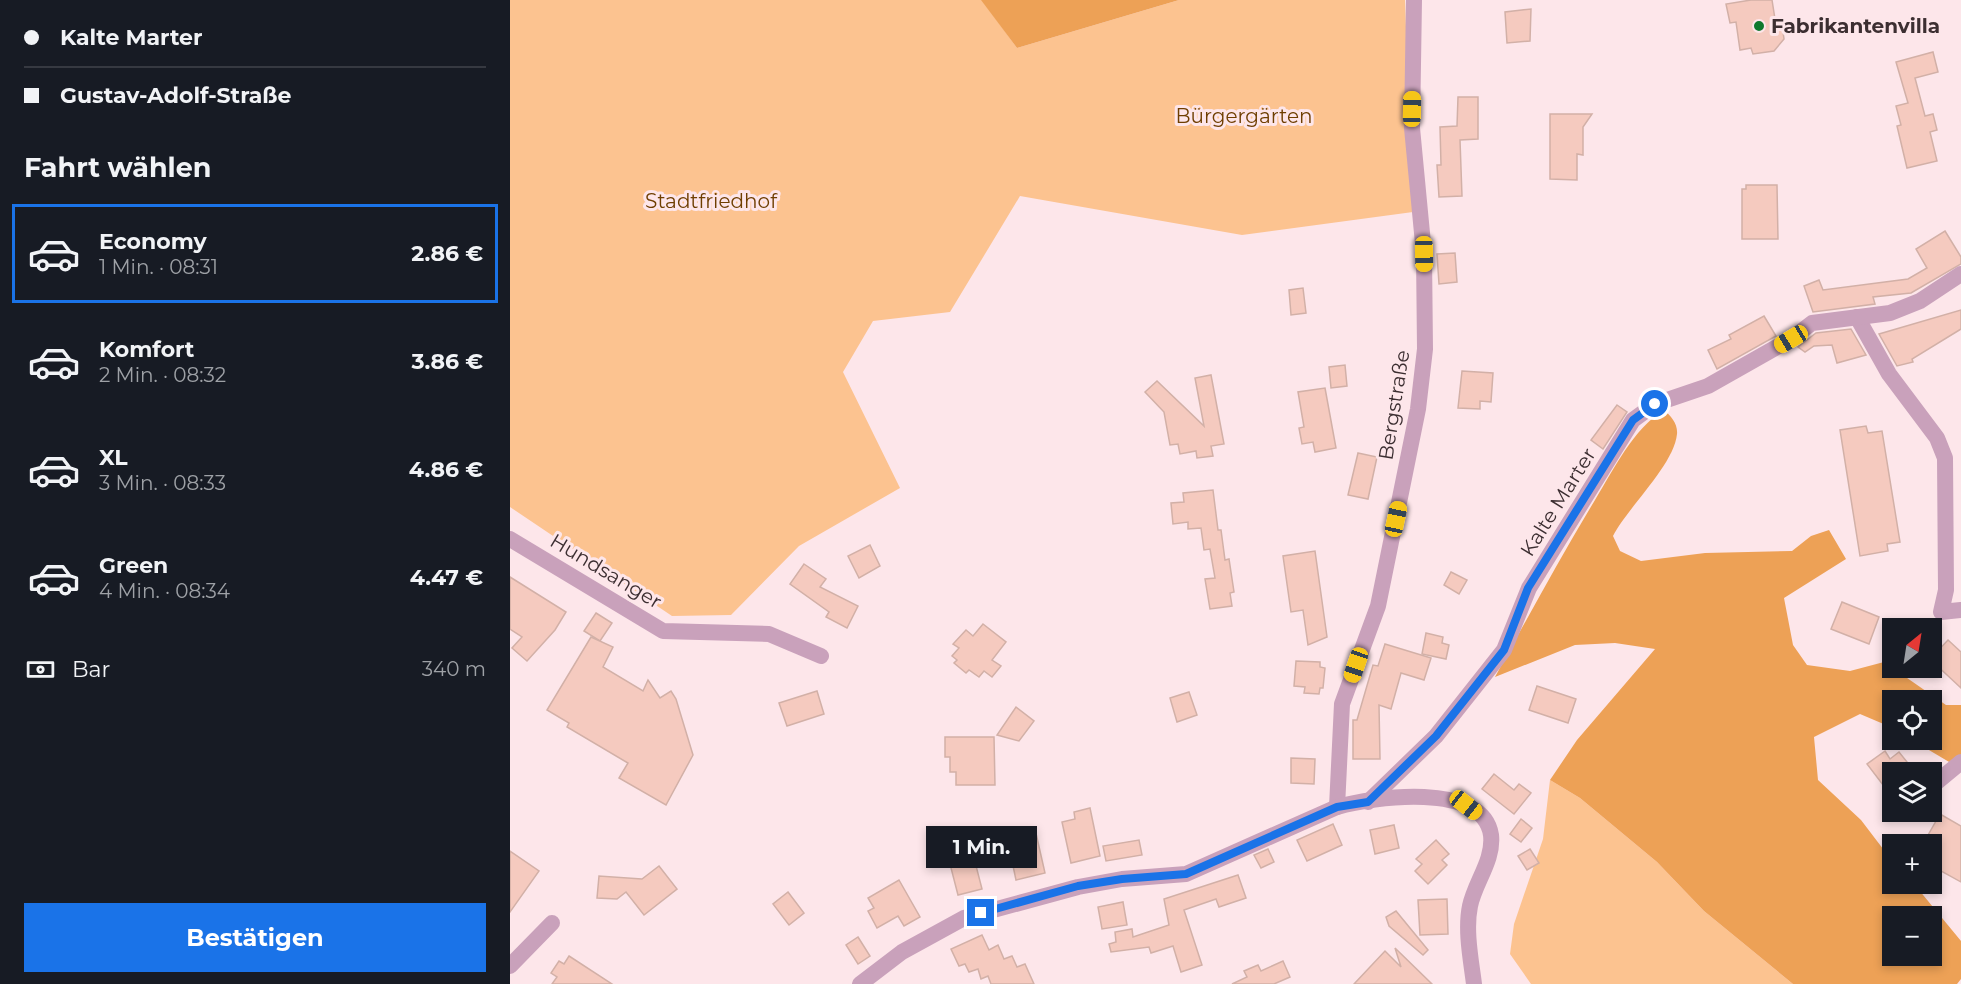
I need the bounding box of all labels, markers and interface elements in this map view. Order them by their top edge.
place label: Fabrikantenvilla [1771,14,1940,38]
marker: Fabrikantenvilla [1752,19,1766,33]
text: Kalte Marter [60,24,203,51]
text: Gustav-Adolf-Straße [60,82,291,109]
car [1403,91,1421,127]
park label: Bürgergärten [1176,104,1313,128]
text: Fahrt wählen [24,151,211,184]
park label: Stadtfriedhof [645,189,778,213]
icon: car [27,227,81,281]
text: Economy [99,228,207,255]
car [1415,236,1433,272]
text: 2.86 € [411,240,483,267]
text: 1 Min. · 08:31 [99,255,218,279]
car [1771,322,1811,356]
icon: car [27,335,81,389]
text: Komfort [99,336,194,363]
text: 3.86 € [411,348,483,375]
street label: Bergstraße [1373,348,1415,462]
text: 2 Min. · 08:32 [99,363,226,387]
route start [1641,390,1668,417]
icon: car [27,443,81,497]
street label: Kalte Marter [1515,443,1601,561]
text: XL [99,444,128,471]
text: 4.86 € [409,456,483,483]
text: 3 Min. · 08:33 [99,471,226,495]
car [1383,500,1409,538]
street label: Hundsanger [546,528,666,614]
icon: car [27,551,81,605]
text: Green [99,552,168,579]
text: 4.47 € [410,564,483,591]
text: 4 Min. · 08:34 [99,579,230,603]
north arrow [1882,618,1942,678]
map controls [1882,618,1942,966]
car [1342,645,1370,685]
icon: cash [24,653,57,686]
text: Bar [72,656,110,683]
text: 340 m [422,657,486,681]
button: locate [1882,690,1942,750]
button: layers [1882,762,1942,822]
car [1446,787,1486,823]
callout: 1 Min. [926,826,1036,868]
button: + [1882,834,1942,894]
text: 1 Min. [953,835,1010,859]
route end [967,899,994,926]
button: Bestätigen [24,903,486,972]
button: − [1882,906,1942,966]

